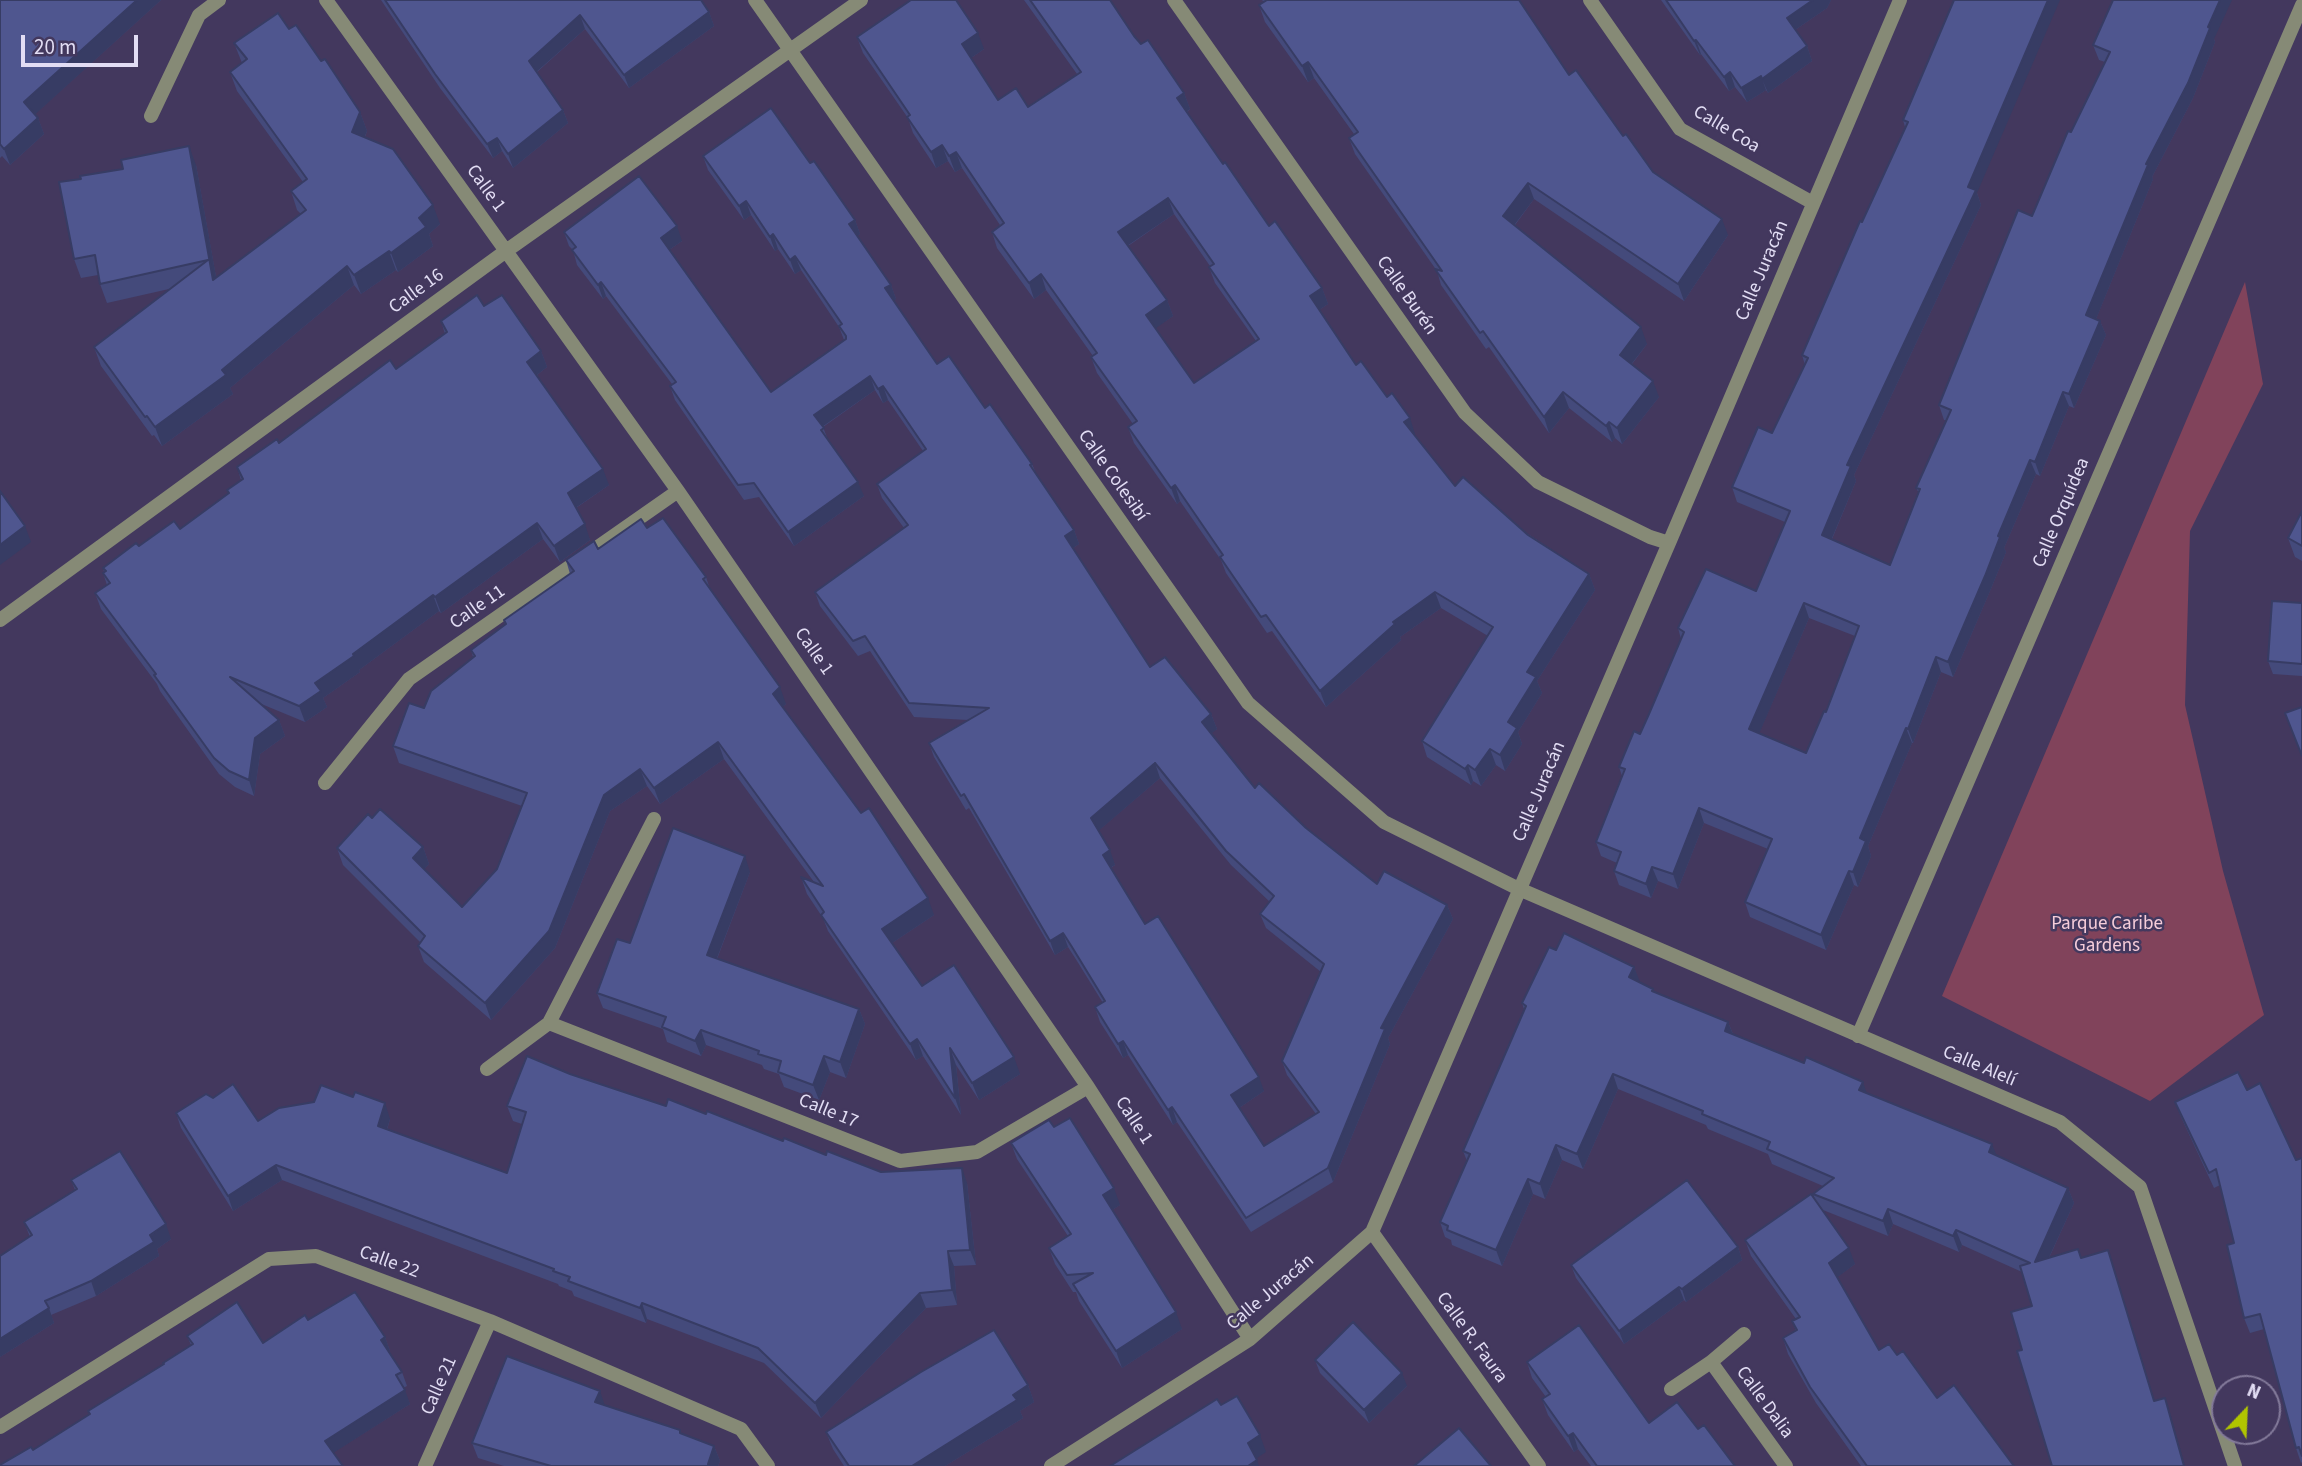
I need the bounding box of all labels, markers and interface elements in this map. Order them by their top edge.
scale bar [24,21,142,65]
text: 20 m [34,32,76,62]
street label: Calle Coa [1688,101,1764,159]
street label: Calle 1 [460,161,510,217]
street label: Calle Juracán [1732,217,1794,325]
street label: Calle Burén [1371,252,1441,340]
street label: Calle 16 [385,264,449,320]
street label: Calle Colesibí [1072,426,1152,526]
street label: Calle Orquídea [2029,455,2095,571]
street label: Calle 11 [446,581,510,635]
street label: Calle 1 [789,624,837,680]
street label: Calle Juracán [1509,738,1571,846]
park label: Parque Caribe Gardens [2051,914,2163,958]
street label: Calle Alelí [1939,1041,2019,1093]
street label: Calle 17 [795,1090,861,1134]
street label: Calle 1 [1109,1093,1157,1149]
street label: Calle 22 [356,1242,422,1284]
street label: Calle Juracán [1223,1250,1319,1336]
street label: Calle R. Faura [1430,1288,1512,1388]
street label: Calle 21 [417,1353,463,1419]
street label: Calle Dalia [1730,1362,1798,1444]
north arrow [2211,1375,2281,1445]
text: N [2243,1377,2265,1407]

